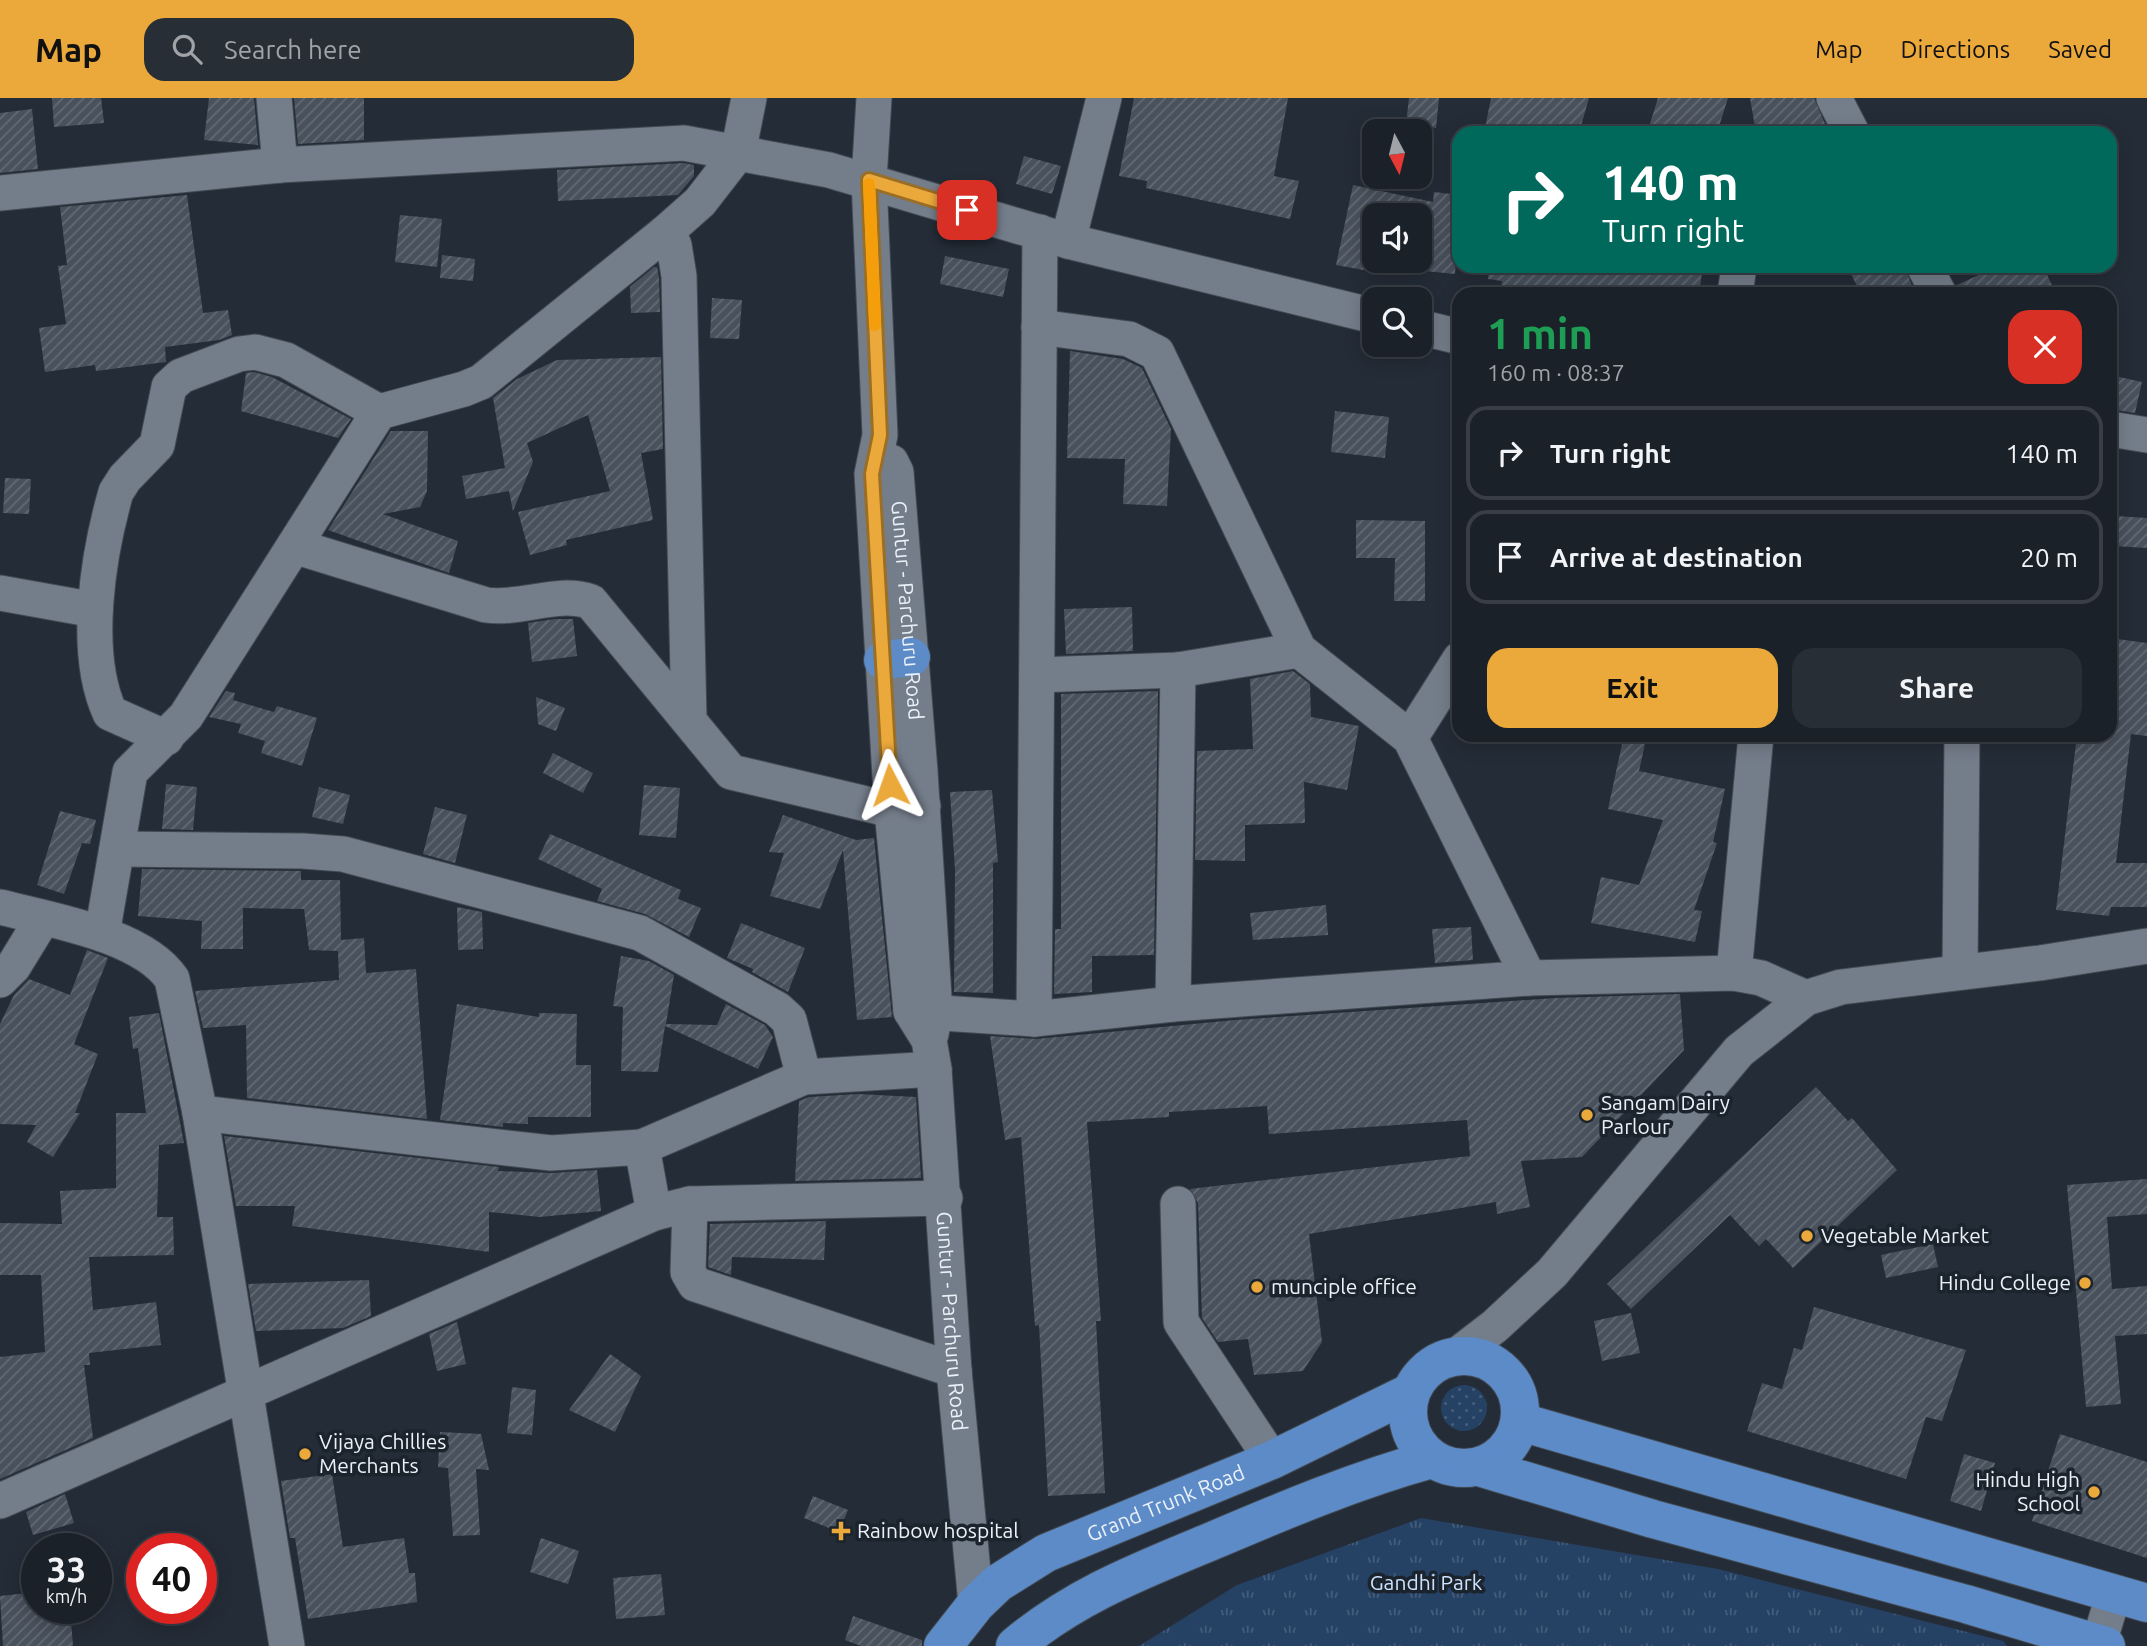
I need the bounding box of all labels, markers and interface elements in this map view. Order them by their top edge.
search box [144,18,634,81]
icon: search [168,30,206,68]
text: Map [35,31,102,68]
text: Search here [224,35,362,64]
text: Map [1815,36,1862,63]
text: Directions [1900,36,2010,63]
text: Saved [2048,36,2112,63]
north arrow [1362,119,1432,189]
map controls [1362,119,1432,357]
icon: right [1487,154,1578,245]
text: 140 m [1602,154,1739,209]
pin [937,180,997,240]
icon: arrive [948,191,986,229]
button: sound [1362,203,1432,273]
text: Turn right [1602,212,1744,248]
button: search [1362,287,1432,357]
text: 1 min [1487,310,1593,357]
button: close [2008,310,2082,384]
text: 160 m · 08:37 [1487,360,1625,385]
icon: right [1491,434,1529,472]
text: Turn right [1550,439,1671,468]
text: 140 m [2006,439,2078,468]
street label: Guntur - Parchuru Road [887,500,929,721]
icon: arrive [1491,538,1529,576]
text: Arrive at destination [1550,543,1803,572]
text: 20 m [2020,543,2078,572]
button: Exit [1487,648,1778,728]
button: Share [1792,648,2082,728]
position arrow [853,748,927,822]
place label: Sangam Dairy Parlour [1601,1090,1730,1138]
marker: Sangam Dairy Parlour [1579,1107,1595,1123]
street label: Guntur - Parchuru Road [932,1211,973,1432]
place label: Vegetable Market [1821,1223,1989,1247]
marker: Vegetable Market [1799,1228,1815,1244]
place label: Hindu College [1939,1270,2071,1294]
place label: munciple office [1271,1274,1417,1298]
marker: Hindu College [2077,1275,2093,1291]
marker: munciple office [1249,1279,1265,1295]
place label: Vijaya Chillies Merchants [319,1429,446,1477]
marker: Vijaya Chillies Merchants [297,1446,313,1462]
street label: Grand Trunk Road [1083,1460,1248,1546]
place label: Hindu High School [1975,1467,2080,1515]
marker: Hindu High School [2086,1484,2102,1500]
place label: Rainbow hospital [857,1518,1019,1542]
marker: Rainbow hospital [831,1521,851,1541]
speed limit sign: 40 [126,1533,217,1624]
text: 33 [47,1549,86,1589]
park label: Gandhi Park [1370,1570,1483,1594]
text: km/h [46,1586,87,1606]

